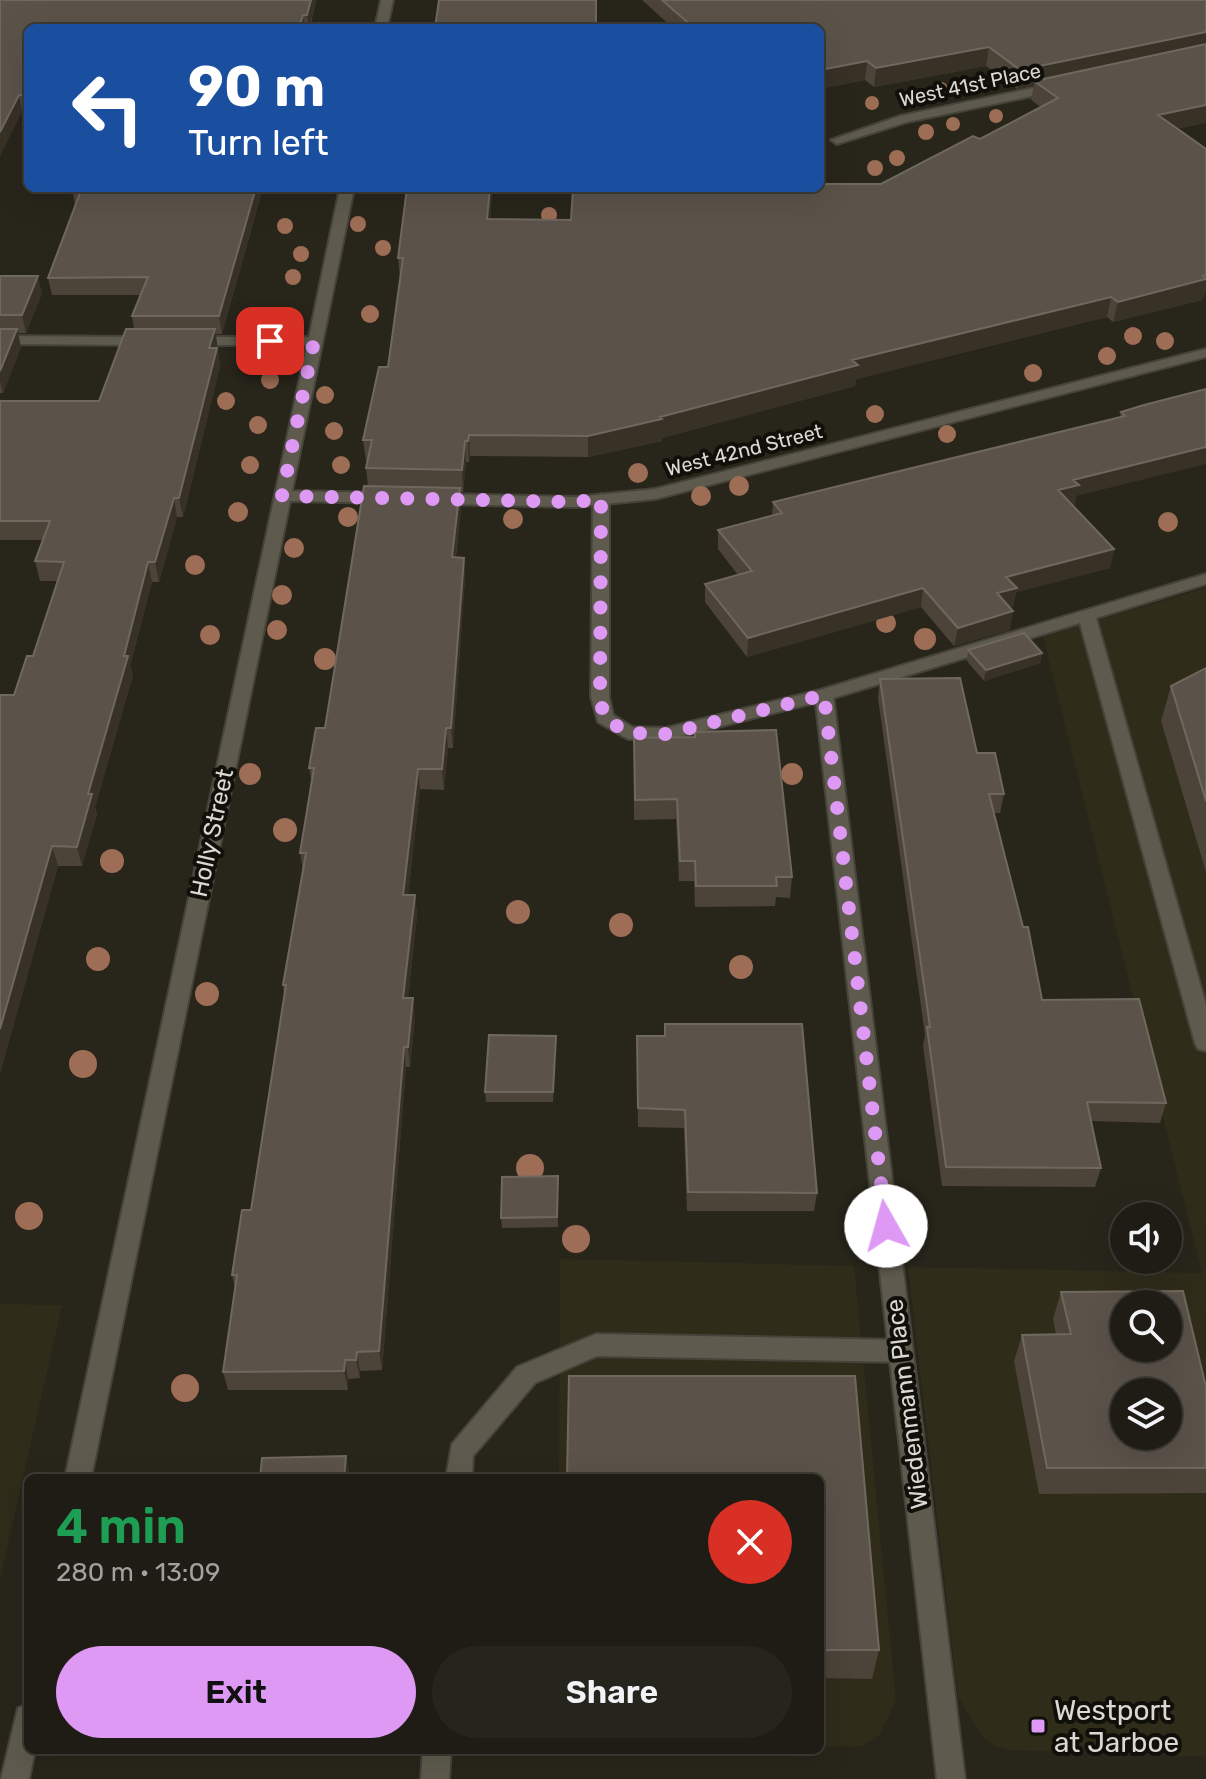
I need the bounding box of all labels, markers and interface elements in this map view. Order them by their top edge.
text: 90 m [188,54,325,120]
icon: left [56,56,160,160]
street label: West 41st Place [897,58,1043,112]
text: Turn left [188,121,329,164]
pin [236,307,304,375]
icon: arrive [248,319,292,363]
street label: West 42nd Street [663,419,825,481]
street label: Holly Street [185,766,239,900]
position arrow [844,1184,928,1268]
map controls [1110,1202,1182,1450]
button: sound [1110,1202,1182,1274]
button: search [1110,1290,1182,1362]
street label: Wiedenmann Place [880,1297,934,1511]
button: layers [1110,1378,1182,1450]
text: 4 min [56,1498,186,1555]
button: close [708,1500,792,1584]
text: 280 m · 13:09 [56,1557,220,1588]
button: Exit [56,1646,416,1738]
button: Share [432,1646,792,1738]
place label: Westport at Jarboe [1054,1694,1179,1759]
marker: Westport at Jarboe [1029,1717,1047,1735]

